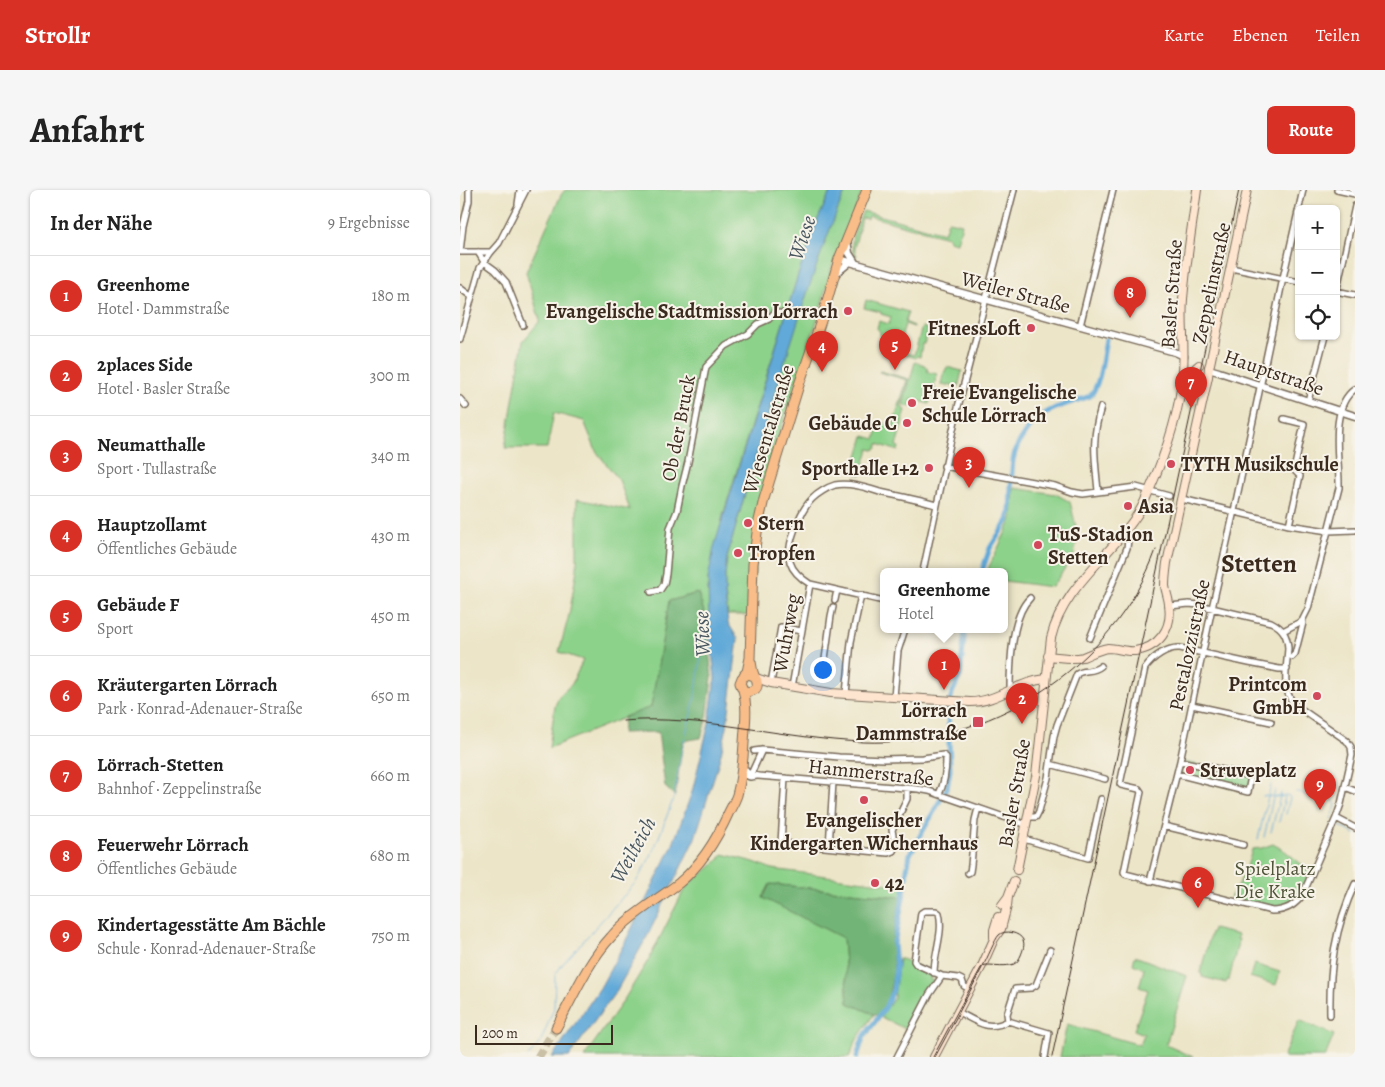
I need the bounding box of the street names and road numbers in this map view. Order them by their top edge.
street label: Zeppelinstraße [1185,220,1238,346]
street label: Basler Straße [1154,238,1189,350]
street label: Weiler Straße [957,265,1073,320]
street label: Hauptstraße [1220,343,1328,402]
street label: Wiesentalstraße [736,361,801,498]
street label: Ob der Bruck [655,372,702,484]
street label: Pestalozzistraße [1162,577,1217,714]
street label: Wuhrweg [766,591,807,676]
street label: Basler Straße [992,737,1037,849]
street label: Hammerstraße [807,752,935,793]

